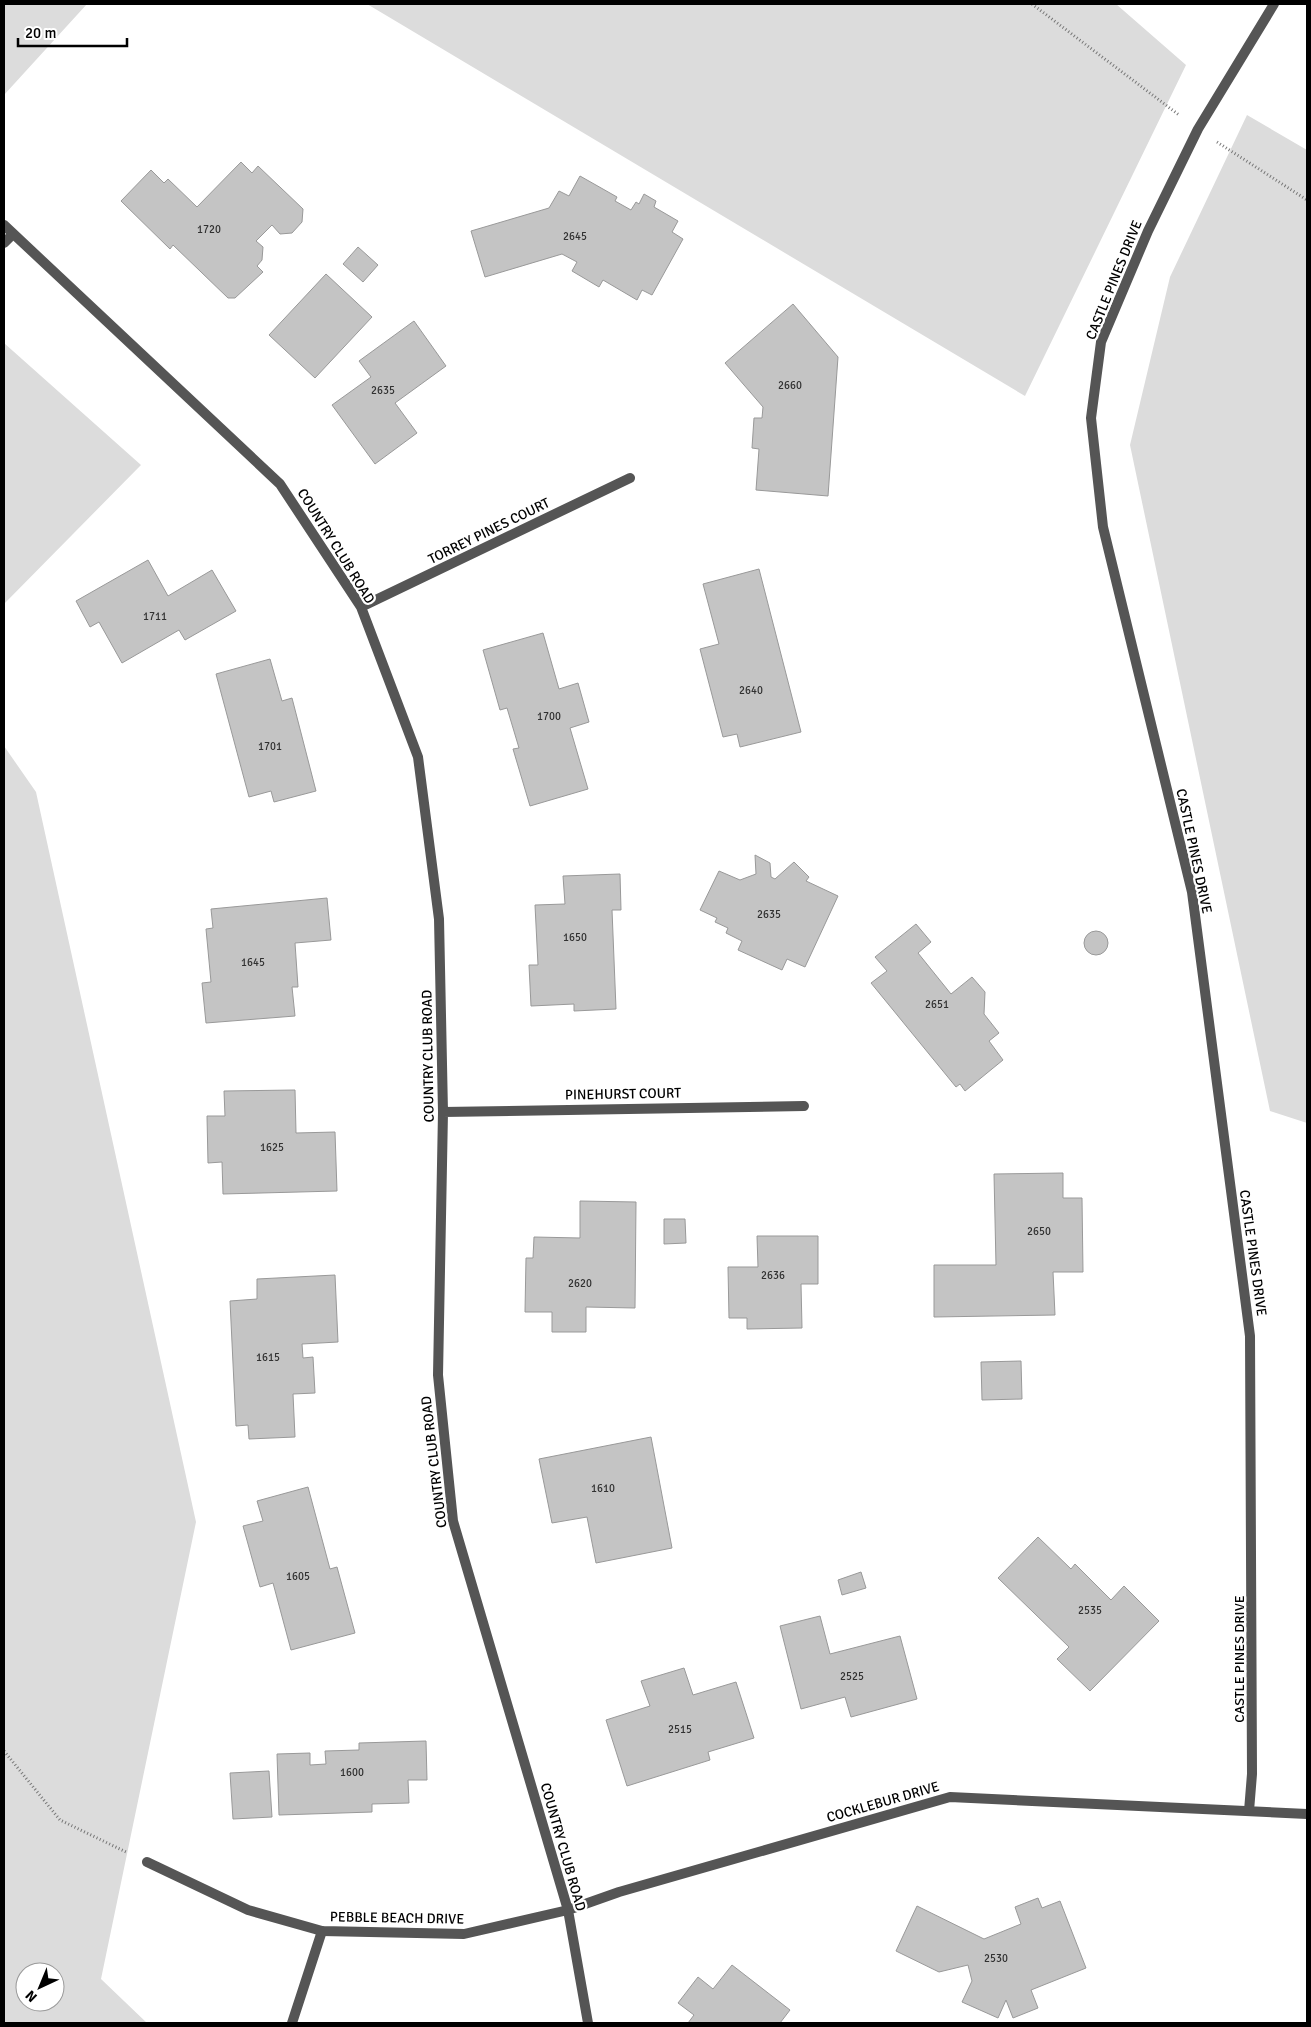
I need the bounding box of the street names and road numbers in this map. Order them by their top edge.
street label: CASTLE PINES DRIVE [1082,218,1146,342]
street label: COUNTRY CLUB ROAD [294,485,378,607]
street label: TORREY PINES COURT [426,494,553,568]
street label: CASTLE PINES DRIVE [1172,787,1216,915]
street label: COUNTRY CLUB ROAD [418,990,438,1122]
street label: PINEHURST COURT [565,1084,681,1104]
street label: CASTLE PINES DRIVE [1236,1189,1270,1317]
street label: COUNTRY CLUB ROAD [417,1395,451,1529]
street label: CASTLE PINES DRIVE [1231,1595,1248,1723]
street label: COCKLEBUR DRIVE [825,1778,941,1826]
street label: COUNTRY CLUB ROAD [537,1781,589,1913]
street label: PEBBLE BEACH DRIVE [330,1908,464,1928]

